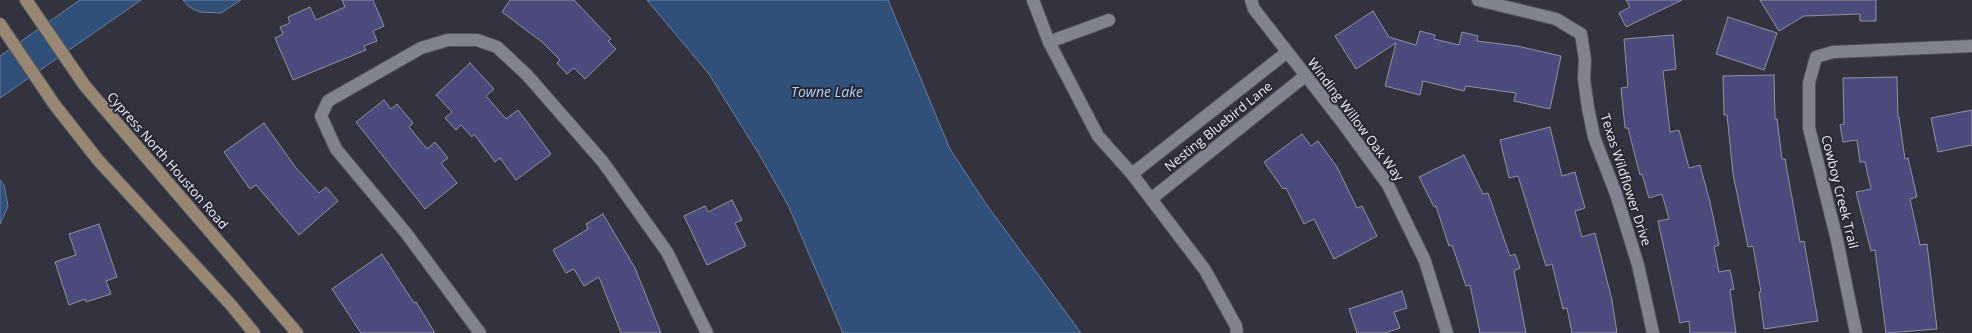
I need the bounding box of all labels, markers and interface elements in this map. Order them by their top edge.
street label: Winding Willow Oak Way [1304,56,1406,184]
street label: Nesting Bluebird Lane [1162,79,1276,175]
water label: Towne Lake [791,85,863,101]
street label: Cypress North Houston Road [103,89,231,233]
street label: Texas Wildflower Drive [1596,112,1654,248]
street label: Cowboy Creek Trail [1817,134,1861,250]

